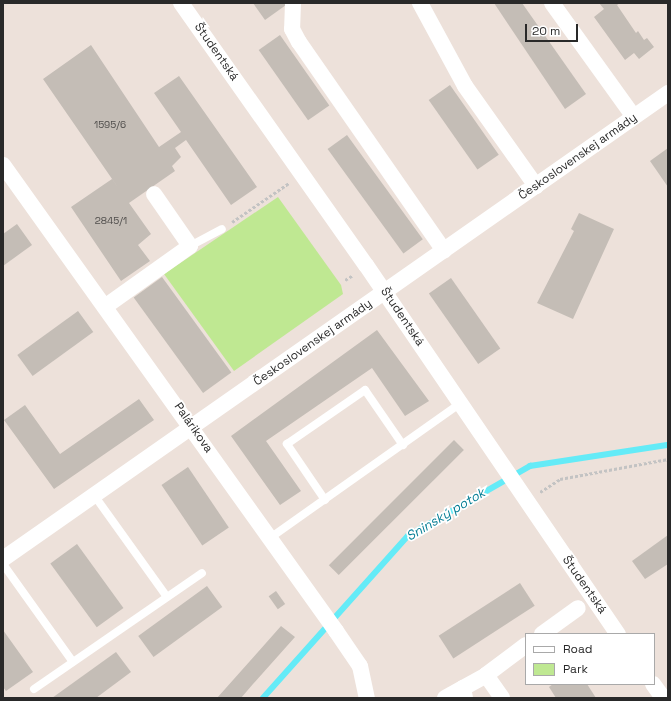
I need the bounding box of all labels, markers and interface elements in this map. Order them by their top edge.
scale bar [527,16,580,42]
street label: Študentská [191,20,241,84]
text: 20 m [532,23,560,39]
street label: Československej armády [516,111,640,203]
house number: 1595/6 [94,119,126,131]
house number: 2845/1 [95,215,127,227]
street label: Študentská [377,285,427,349]
street label: Československej armády [251,297,375,389]
street label: Palárikova [171,400,215,456]
water label: Sninský potok [404,485,488,545]
street label: Študentská [559,553,609,617]
legend [525,633,655,685]
text: Road [563,641,592,657]
text: Park [563,661,588,677]

